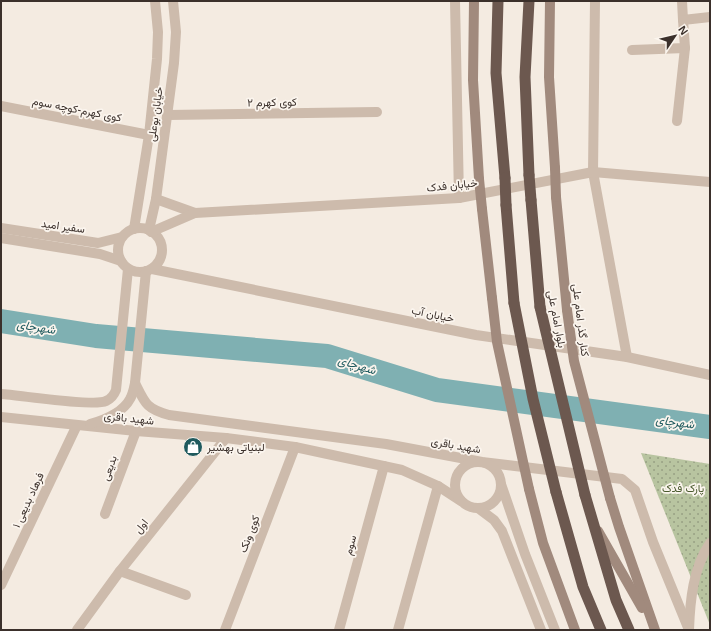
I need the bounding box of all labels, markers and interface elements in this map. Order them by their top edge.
north arrow [655,16,695,56]
text: N [676,24,690,37]
street label: خیابان بوعلی [145,86,166,142]
street label: کوی کهرم-کوچه سوم [31,94,123,126]
street label: کوی کهرم ۲ [247,96,297,110]
street label: خیابان فدک [426,176,478,195]
street label: سفیر امید [40,217,86,236]
street label: کنار گذر امام علی [569,283,591,357]
street label: بلوار امام علی [544,289,568,349]
street label: خیابان آب [410,304,455,325]
water label: شهرچای [16,317,57,338]
water label: شهرچای [336,353,378,378]
street label: شهید باقری [103,409,155,428]
water label: شهرچای [655,412,696,433]
street label: شهید باقری [430,435,482,456]
shop icon: لبنیاتی بهشیر [182,436,204,458]
place label: لبنیاتی بهشیر [206,441,265,454]
street label: بدیعی [99,454,120,483]
street label: فرهاد بدیعی ۱ [10,471,47,530]
park label: پارک فدک [662,482,704,496]
street label: کوی ونک [236,514,263,555]
street label: اول [132,517,151,536]
street label: سوم [342,533,360,557]

